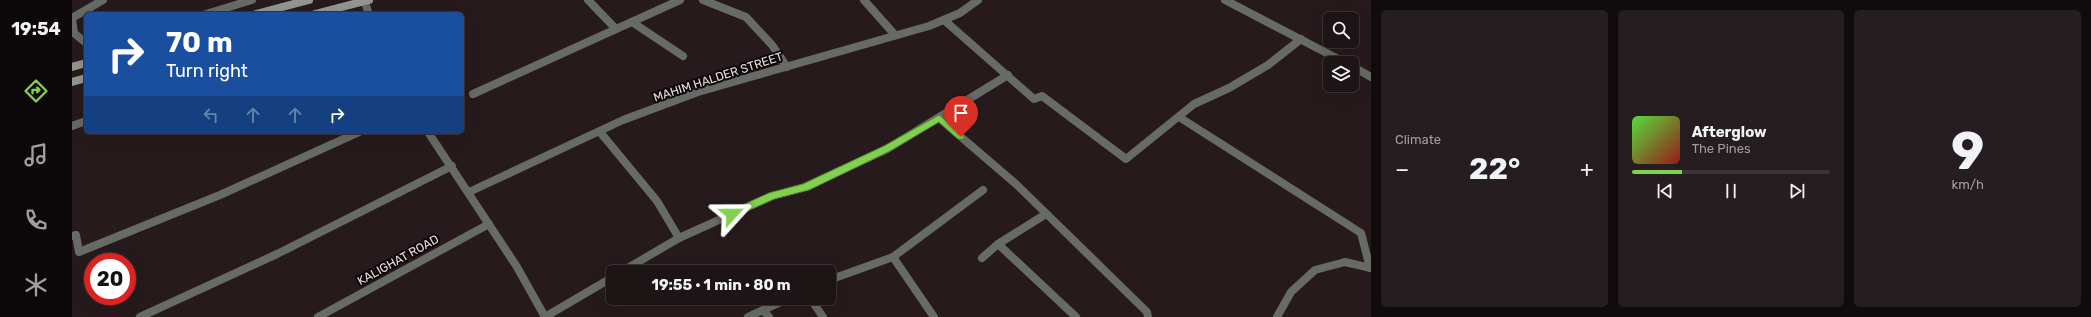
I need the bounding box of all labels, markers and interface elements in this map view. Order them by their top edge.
map controls [1323,12,1359,92]
button: search [1323,12,1359,48]
text: 19:54 [11,18,61,40]
text: 70 m [166,26,233,59]
icon: right [100,28,152,80]
street label: MAHIM HALDER STREET [652,49,785,105]
button: layers [1323,56,1359,92]
text: Turn right [166,60,248,82]
icon: directions [22,77,50,105]
pin [944,96,978,137]
icon: arrive [950,102,972,124]
icon: left [200,104,222,126]
icon: ahead [242,104,264,126]
icon: ahead [284,104,306,126]
icon: right [326,104,348,126]
text: 9 [1951,120,1984,182]
text: Afterglow [1692,123,1767,141]
text: Climate [1395,132,1441,147]
icon: music [22,141,50,169]
text: The Pines [1692,141,1751,156]
text: 22° [1469,151,1520,187]
text: − [1395,156,1409,183]
text: + [1580,156,1594,183]
text: km/h [1951,177,1984,192]
icon: previous [1654,180,1676,202]
icon: pause [1720,180,1742,202]
icon: next [1786,180,1808,202]
position arrow [711,193,753,235]
icon: phone [22,206,50,234]
street label: KALIGHAT ROAD [355,232,441,288]
speed limit sign: 20 [84,253,136,305]
icon: climate [22,271,50,299]
text: 19:55 · 1 min · 80 m [651,276,791,294]

